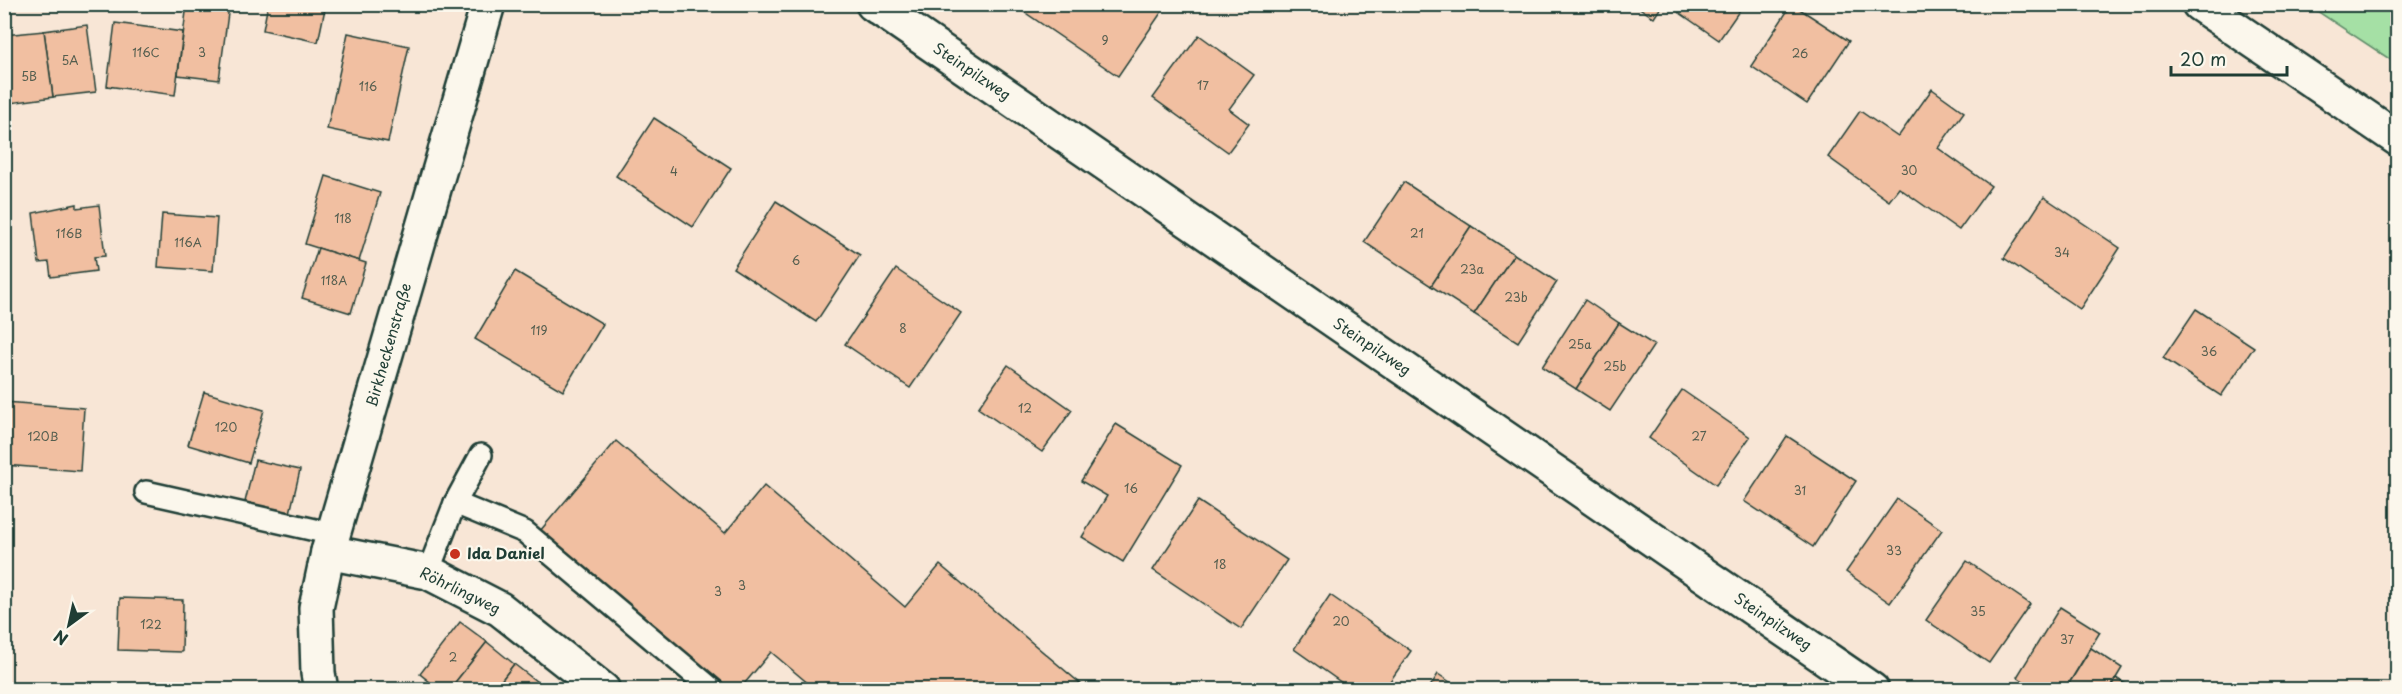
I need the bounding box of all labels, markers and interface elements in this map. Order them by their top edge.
house number: 9 [1101,31,1109,49]
street label: Steinpilzweg [929,36,1016,105]
scale bar [2171,39,2286,77]
house number: 116C [132,43,160,61]
house number: 3 [198,43,206,61]
house number: 26 [1792,44,1808,62]
text: 20 m [2180,45,2226,72]
house number: 5A [62,51,78,69]
house number: 5B [21,67,37,85]
house number: 17 [1197,76,1209,94]
house number: 116 [359,77,377,95]
house number: 30 [1901,161,1918,179]
house number: 4 [670,162,678,180]
house number: 118 [334,209,352,227]
house number: 116B [56,224,82,242]
house number: 21 [1410,224,1424,242]
house number: 116A [174,233,202,251]
house number: 34 [2054,243,2070,261]
house number: 6 [792,251,800,269]
house number: 23a [1460,260,1484,278]
house number: 118A [321,271,347,289]
street label: Birkheckenstraße [359,280,416,409]
house number: 23b [1504,288,1528,306]
street label: Steinpilzweg [1329,311,1416,380]
house number: 8 [899,319,907,337]
house number: 119 [530,321,548,339]
house number: 25a [1568,335,1592,353]
house number: 36 [2201,342,2217,360]
house number: 25b [1604,357,1627,375]
house number: 12 [1018,399,1032,417]
house number: 120 [215,418,237,436]
house number: 120B [28,427,59,445]
house number: 27 [1692,427,1707,445]
house number: 16 [1124,479,1138,497]
house number: 31 [1794,481,1806,499]
place label: Ida Daniel [467,541,545,564]
house number: 33 [1886,541,1902,559]
marker: Ida Daniel [448,547,462,561]
house number: 18 [1214,555,1226,573]
street label: Röhrlingweg [416,560,505,619]
house number: 3 [738,576,746,594]
house number: 3 [714,582,722,600]
street label: Steinpilzweg [1730,586,1817,655]
north arrow [39,595,99,655]
house number: 35 [1970,602,1986,620]
house number: 20 [1332,612,1350,630]
house number: 122 [140,615,162,633]
text: N [48,625,72,652]
house number: 37 [2060,630,2075,648]
house number: 2 [449,648,457,666]

